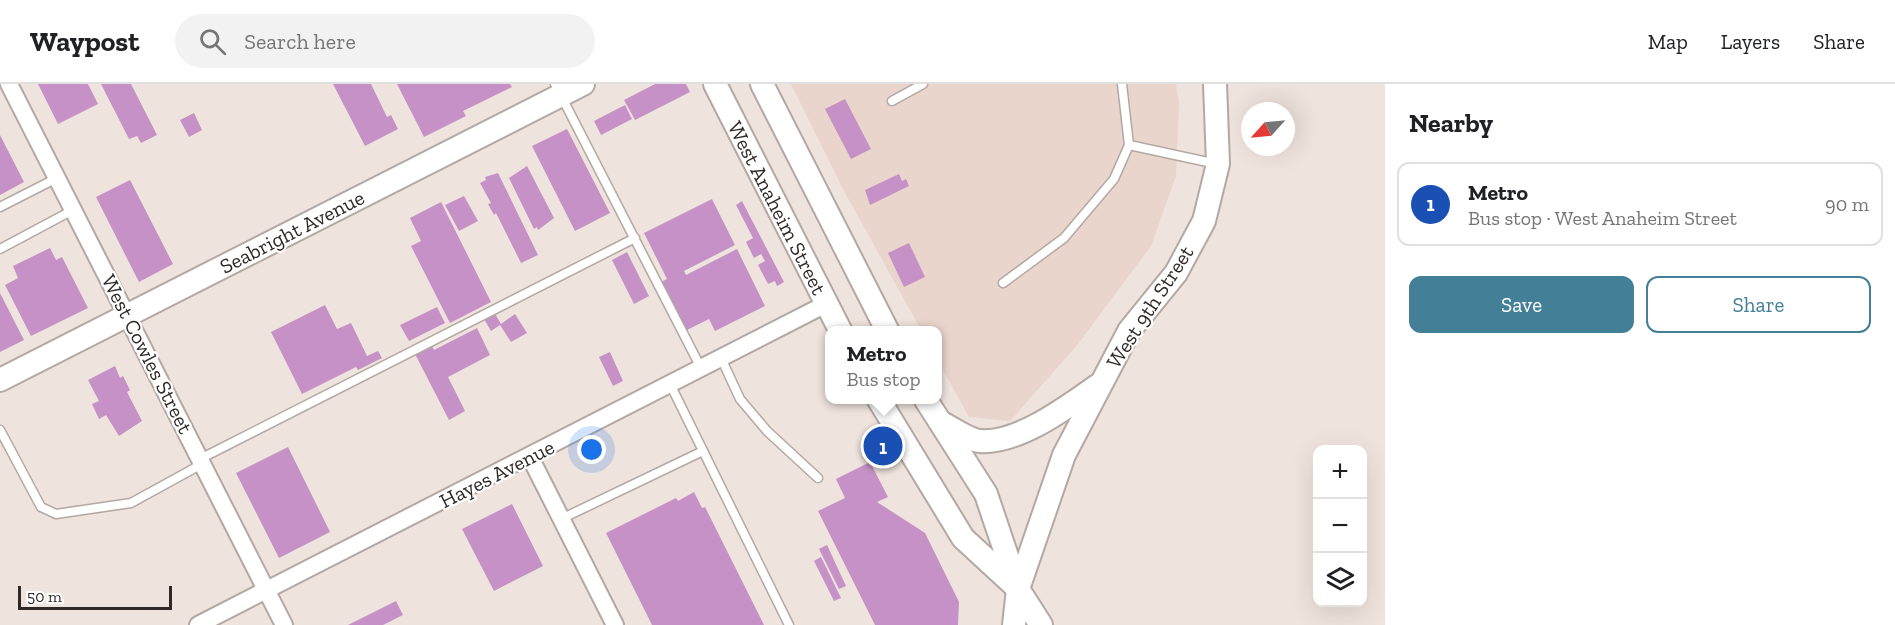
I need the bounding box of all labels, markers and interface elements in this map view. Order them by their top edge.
search box [175,14,595,68]
text: Waypost [30,25,139,58]
icon: search [196,25,229,58]
text: Search here [244,28,356,55]
text: Map [1648,29,1688,54]
text: Layers [1721,29,1780,54]
text: Share [1813,29,1865,54]
north arrow [1241,102,1295,156]
text: Nearby [1409,107,1493,139]
street label: West Anaheim Street [723,117,832,299]
text: Metro [1468,179,1528,206]
street label: Seabright Avenue [215,184,368,279]
text: 1 [1426,192,1435,216]
text: 90 m [1825,192,1869,216]
text: Bus stop · West Anaheim Street [1468,206,1737,230]
street label: West 9th Street [1101,241,1199,373]
street label: West Cowles Street [97,270,198,438]
button: Save [1409,276,1634,333]
button: Share [1646,276,1871,333]
popup [825,326,942,404]
text: Metro [846,340,906,367]
text: Bus stop [846,367,921,391]
pin: 1 [864,424,902,469]
street label: Hayes Avenue [435,434,558,513]
your location [577,435,606,464]
map controls [1313,445,1367,607]
button: + [1313,445,1367,499]
button: − [1313,499,1367,553]
button: layers [1313,553,1367,607]
scale bar [18,583,172,610]
text: 50 m [27,587,62,606]

